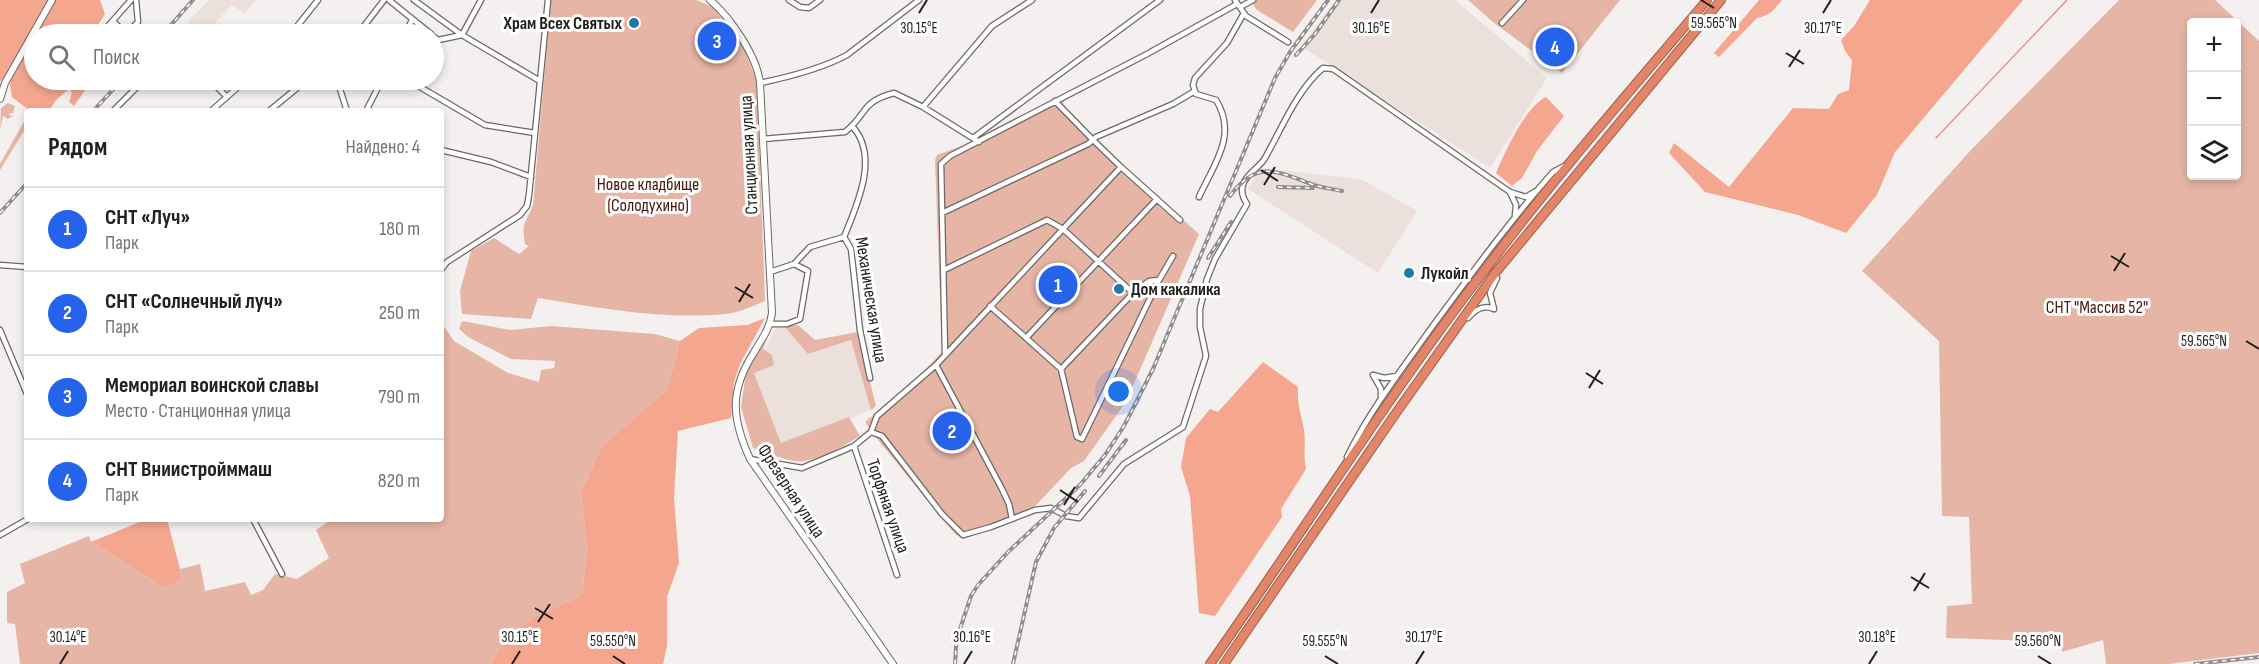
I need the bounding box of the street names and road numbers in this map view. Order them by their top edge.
street label: Станционная улица [735,95,763,215]
street label: Механическая улица [851,236,891,365]
street label: Фрезерная улица [753,440,829,542]
street label: Торфяная улица [862,456,914,556]

